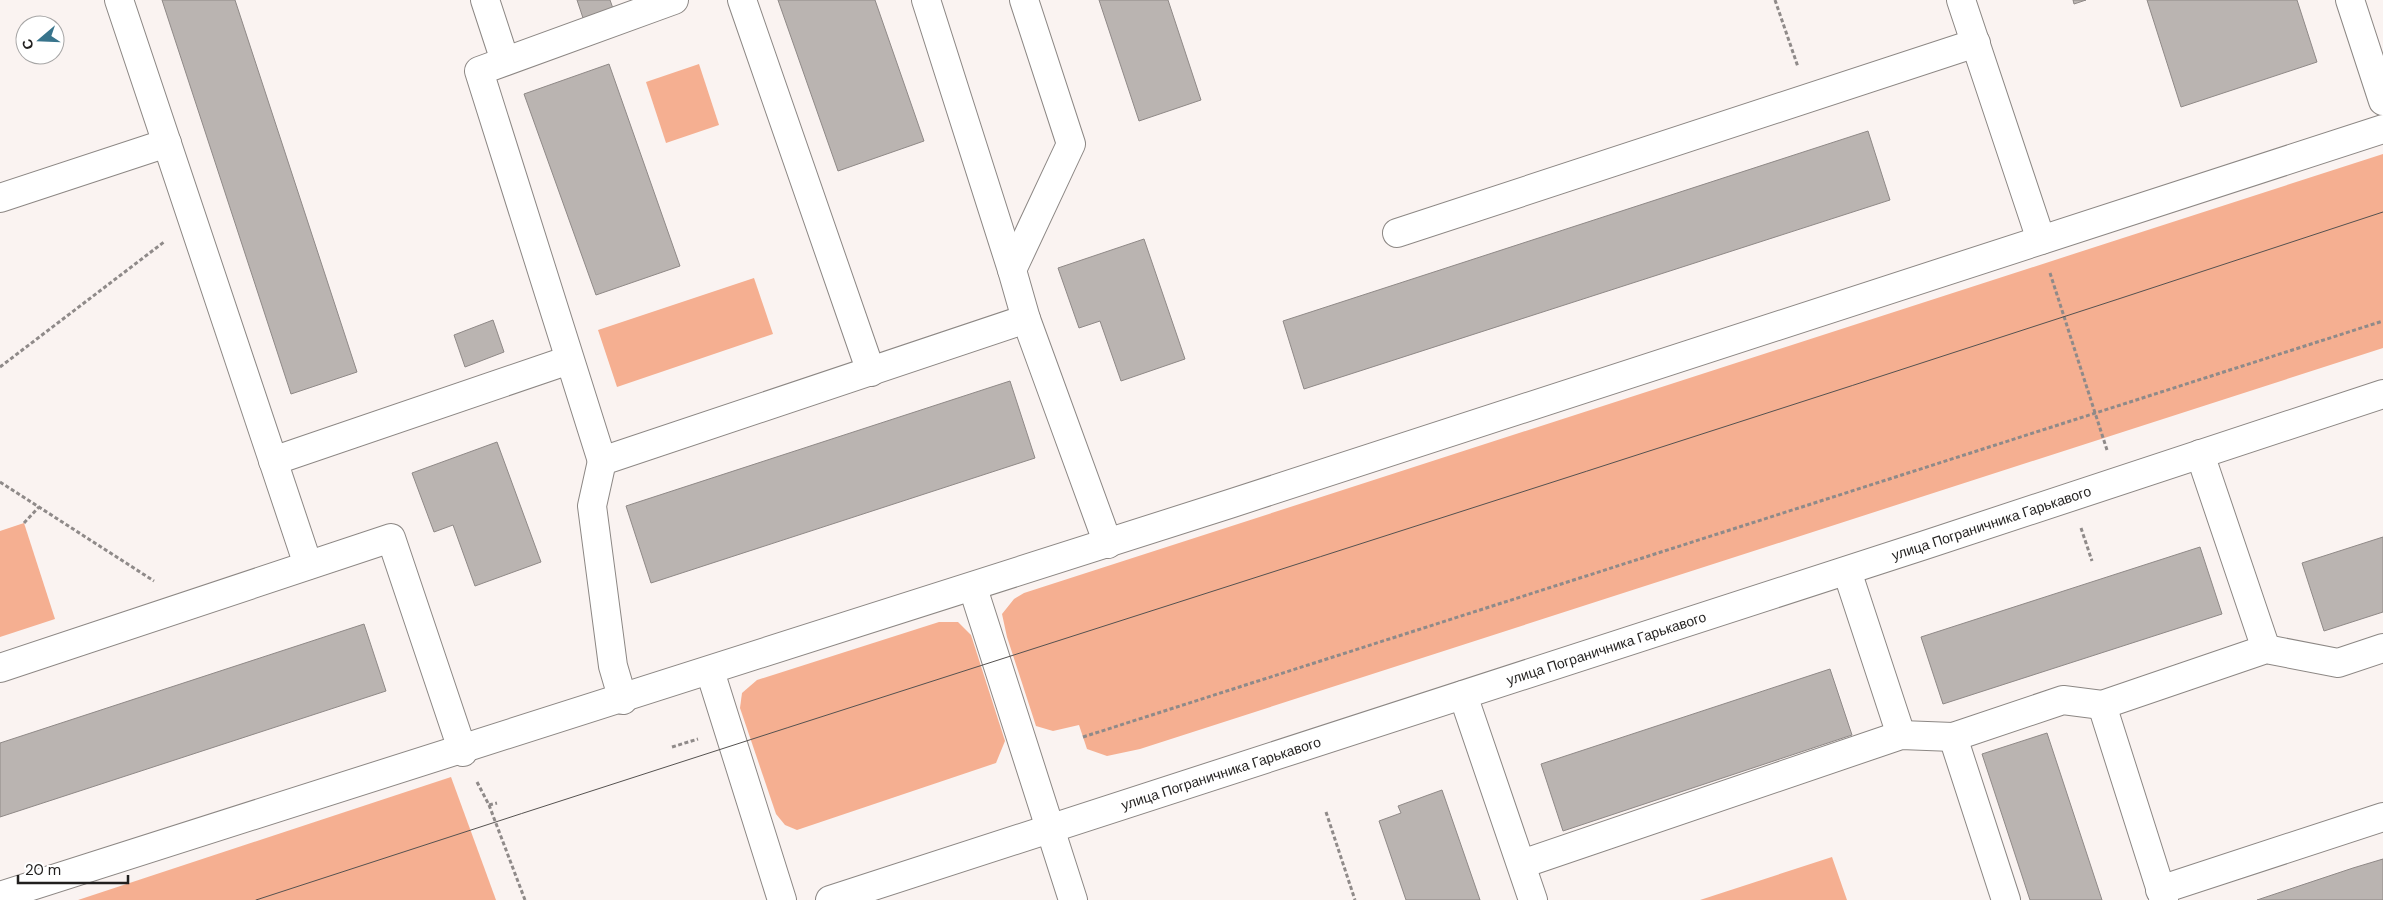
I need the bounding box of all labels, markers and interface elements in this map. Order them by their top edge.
north arrow [15,15,65,65]
text: С [18,37,38,52]
street label: улица Пограничника Гарькавого [1889,482,2094,564]
street label: улица Пограничника Гарькавого [1504,608,1709,689]
street label: улица Пограничника Гарькавого [1119,732,1323,814]
scale bar [18,852,128,884]
text: 20 m [25,860,61,880]

